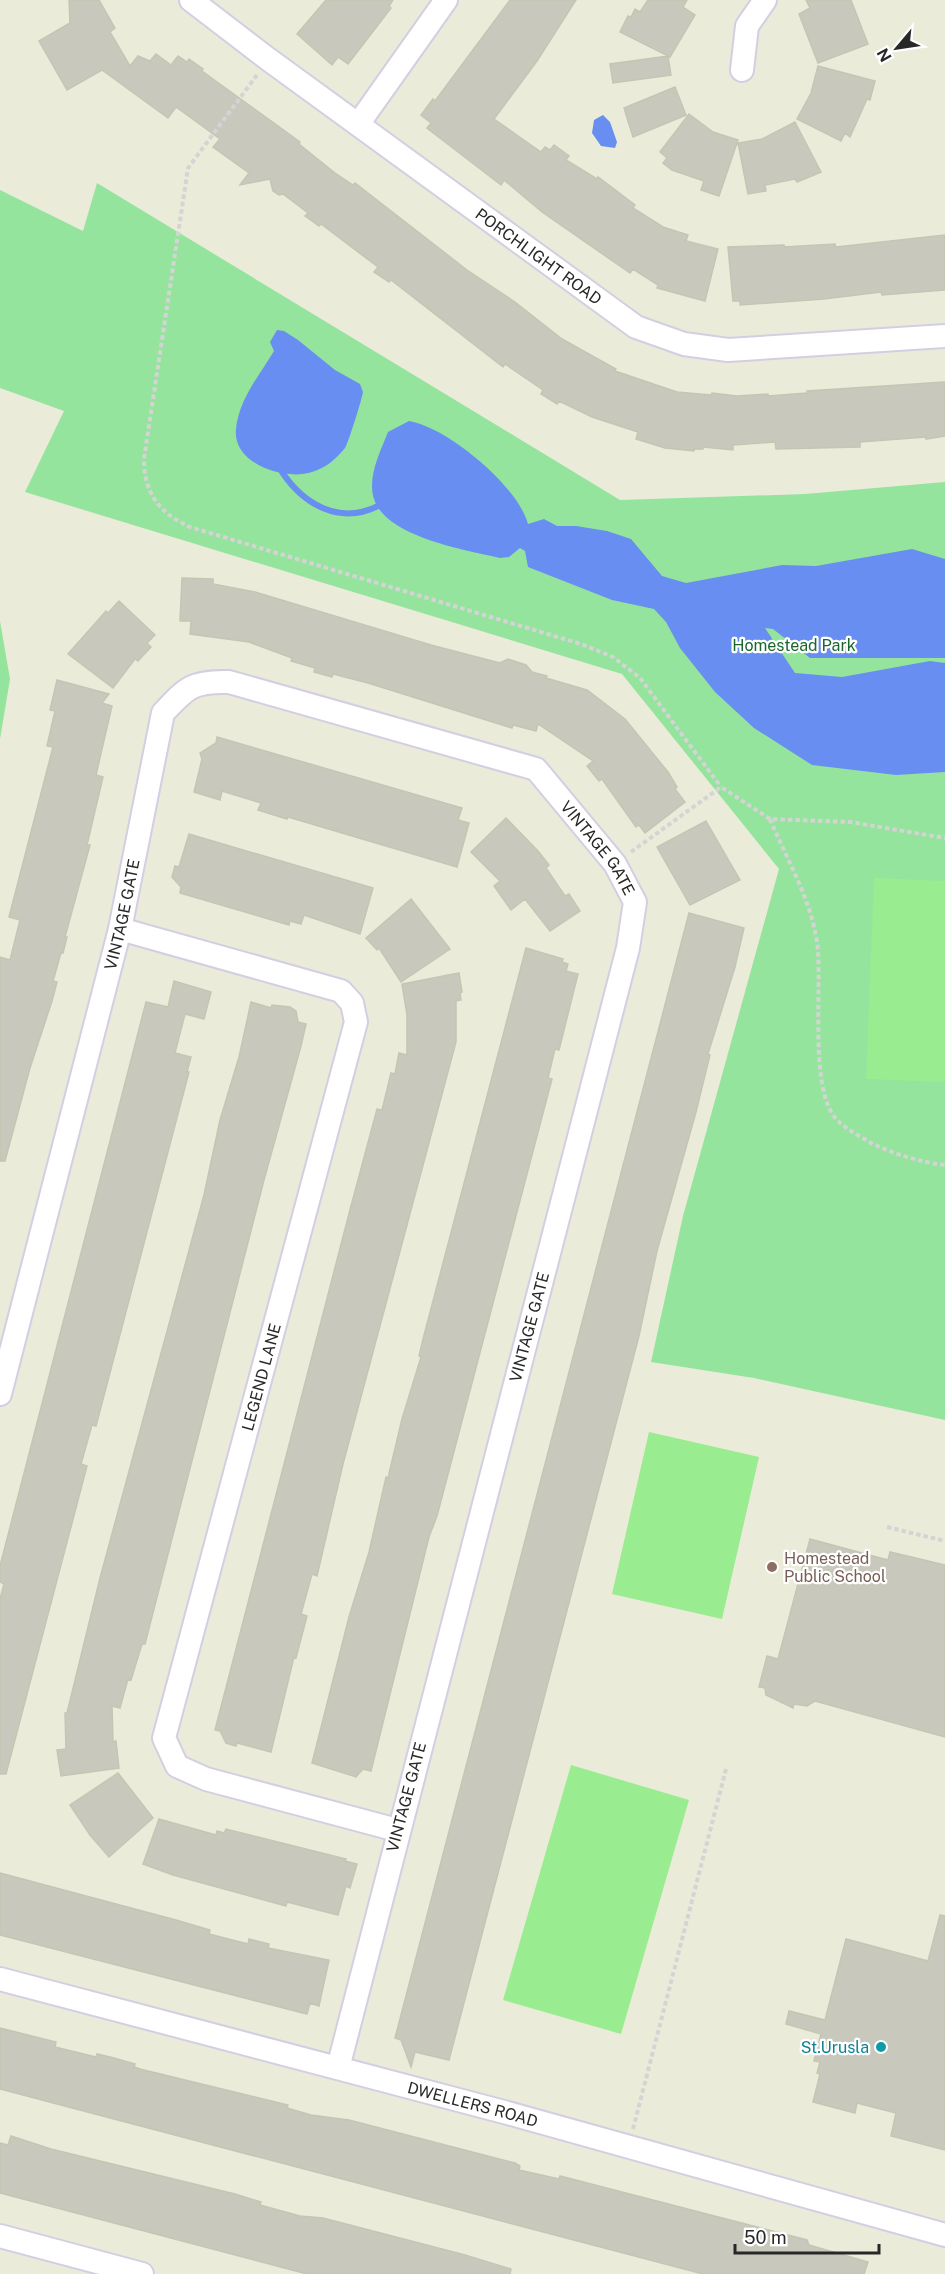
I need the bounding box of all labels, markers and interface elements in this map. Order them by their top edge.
north arrow [867,18,927,78]
text: N [873,45,896,65]
street label: PORCHLIGHT ROAD [472,204,605,309]
park label: Homestead Park [732,636,856,655]
street label: VINTAGE GATE [557,797,639,898]
street label: VINTAGE GATE [101,857,144,972]
street label: VINTAGE GATE [506,1270,553,1384]
street label: LEGEND LANE [238,1321,285,1433]
place label: Homestead Public School [784,1549,886,1586]
marker: Homestead Public School [765,1560,779,1574]
street label: VINTAGE GATE [383,1740,430,1854]
place label: St.Urusla [801,2038,869,2057]
marker: St.Urusla [874,2040,888,2054]
street label: DWELLERS ROAD [405,2078,540,2131]
scale bar [735,2217,879,2255]
text: 50 m [744,2227,787,2248]

